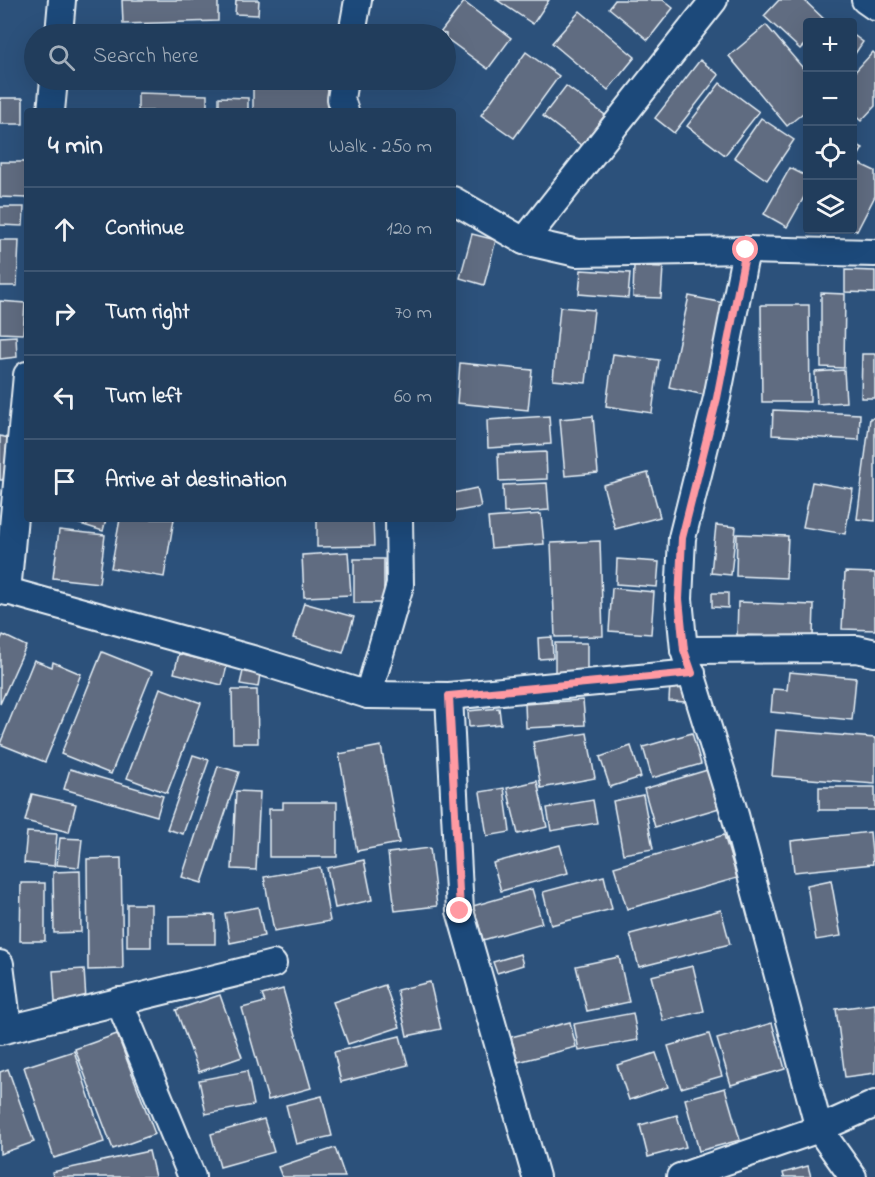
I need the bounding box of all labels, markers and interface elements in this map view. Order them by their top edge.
map controls [803,18,857,234]
button: + [803,18,857,72]
search box [24,24,456,90]
icon: search [45,41,78,74]
text: Search here [93,41,198,73]
button: − [803,72,857,126]
button: locate [803,126,857,180]
text: 4 min [48,128,103,166]
text: Walk · 250 m [329,133,432,162]
button: layers [803,180,857,234]
icon: ahead [48,213,81,246]
text: Continue [105,213,184,245]
text: 120 m [387,215,432,244]
route start [732,236,758,262]
icon: right [48,297,81,330]
text: Turn right [105,297,190,329]
text: 70 m [395,299,432,328]
icon: left [48,381,81,414]
text: Turn left [105,381,182,413]
text: 60 m [394,383,432,412]
icon: arrive [48,465,81,498]
text: Arrive at destination [105,465,287,497]
route end [446,897,472,923]

